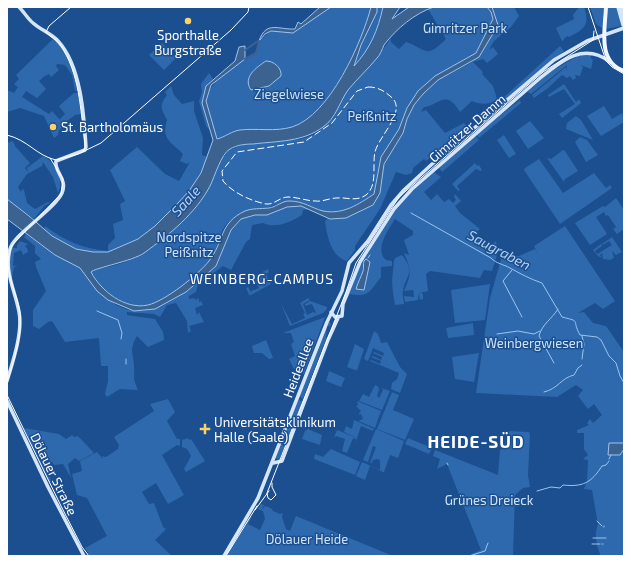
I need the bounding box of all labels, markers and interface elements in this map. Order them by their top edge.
marker: Sporthalle Burgstraße [183,16,193,26]
park label: Gimritzer Park [423,20,507,36]
place label: Sporthalle Burgstraße [154,27,222,58]
park label: Ziegelwiese [254,86,324,102]
street label: Gimritzer Damm [425,90,509,166]
park label: Peißnitz [348,108,396,124]
place label: St. Bartholomäus [61,119,163,135]
marker: St. Bartholomäus [48,122,58,132]
water label: Saale [167,181,204,220]
water label: Saugraben [465,226,534,273]
park label: Nordspitze Peißnitz [156,229,222,260]
district label: WEINBERG-CAMPUS [190,270,334,287]
park label: Weinbergwiesen [485,335,583,351]
street label: Heideallee [279,336,317,400]
place label: Universitätsklinikum Halle (Saale) [214,414,336,445]
marker: Universitätsklinikum Halle (Saale) [199,423,211,435]
street label: Dölauer Straße [27,430,81,518]
district label: HEIDE-SÜD [427,431,525,451]
park label: Grünes Dreieck [445,492,534,508]
park label: Dölauer Heide [266,531,348,547]

